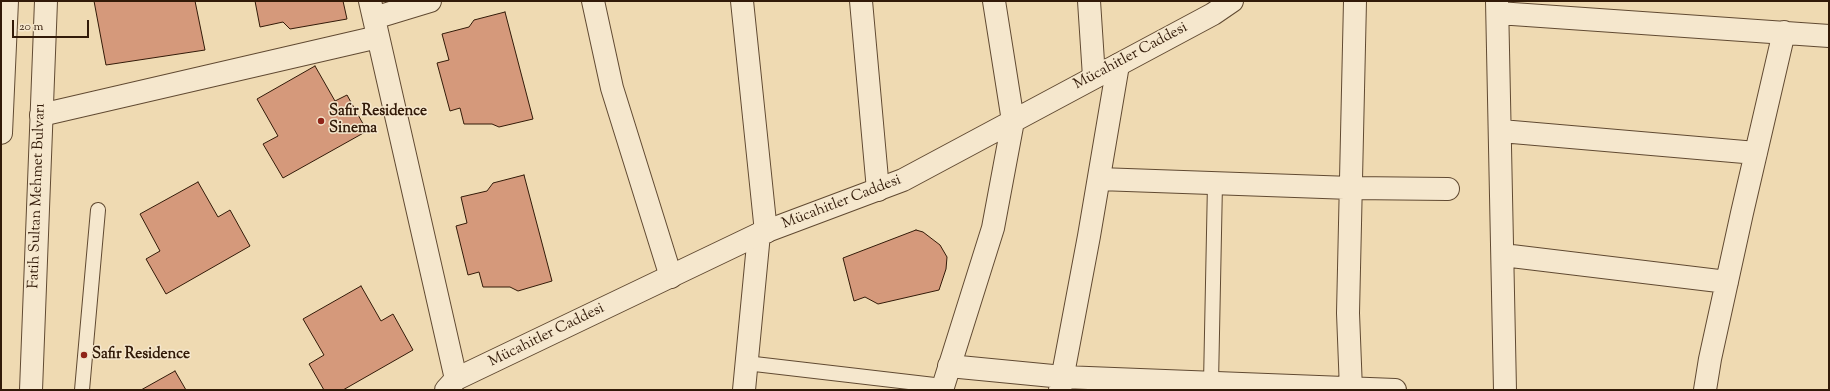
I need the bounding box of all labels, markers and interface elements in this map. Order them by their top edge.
scale bar [14,12,91,38]
text: 20 m [19,18,43,36]
street label: Mücahitler Caddesi [1071,19,1191,95]
street label: Fatih Sultan Mehmet Bulvarı [26,103,50,289]
place label: Safir Residence Sinema [329,103,427,138]
marker: Safir Residence Sinema [316,116,326,126]
street label: Mücahitler Caddesi [780,172,904,234]
street label: Mücahitler Caddesi [486,300,608,372]
place label: Safir Residence [92,346,190,364]
marker: Safir Residence [79,350,89,360]

